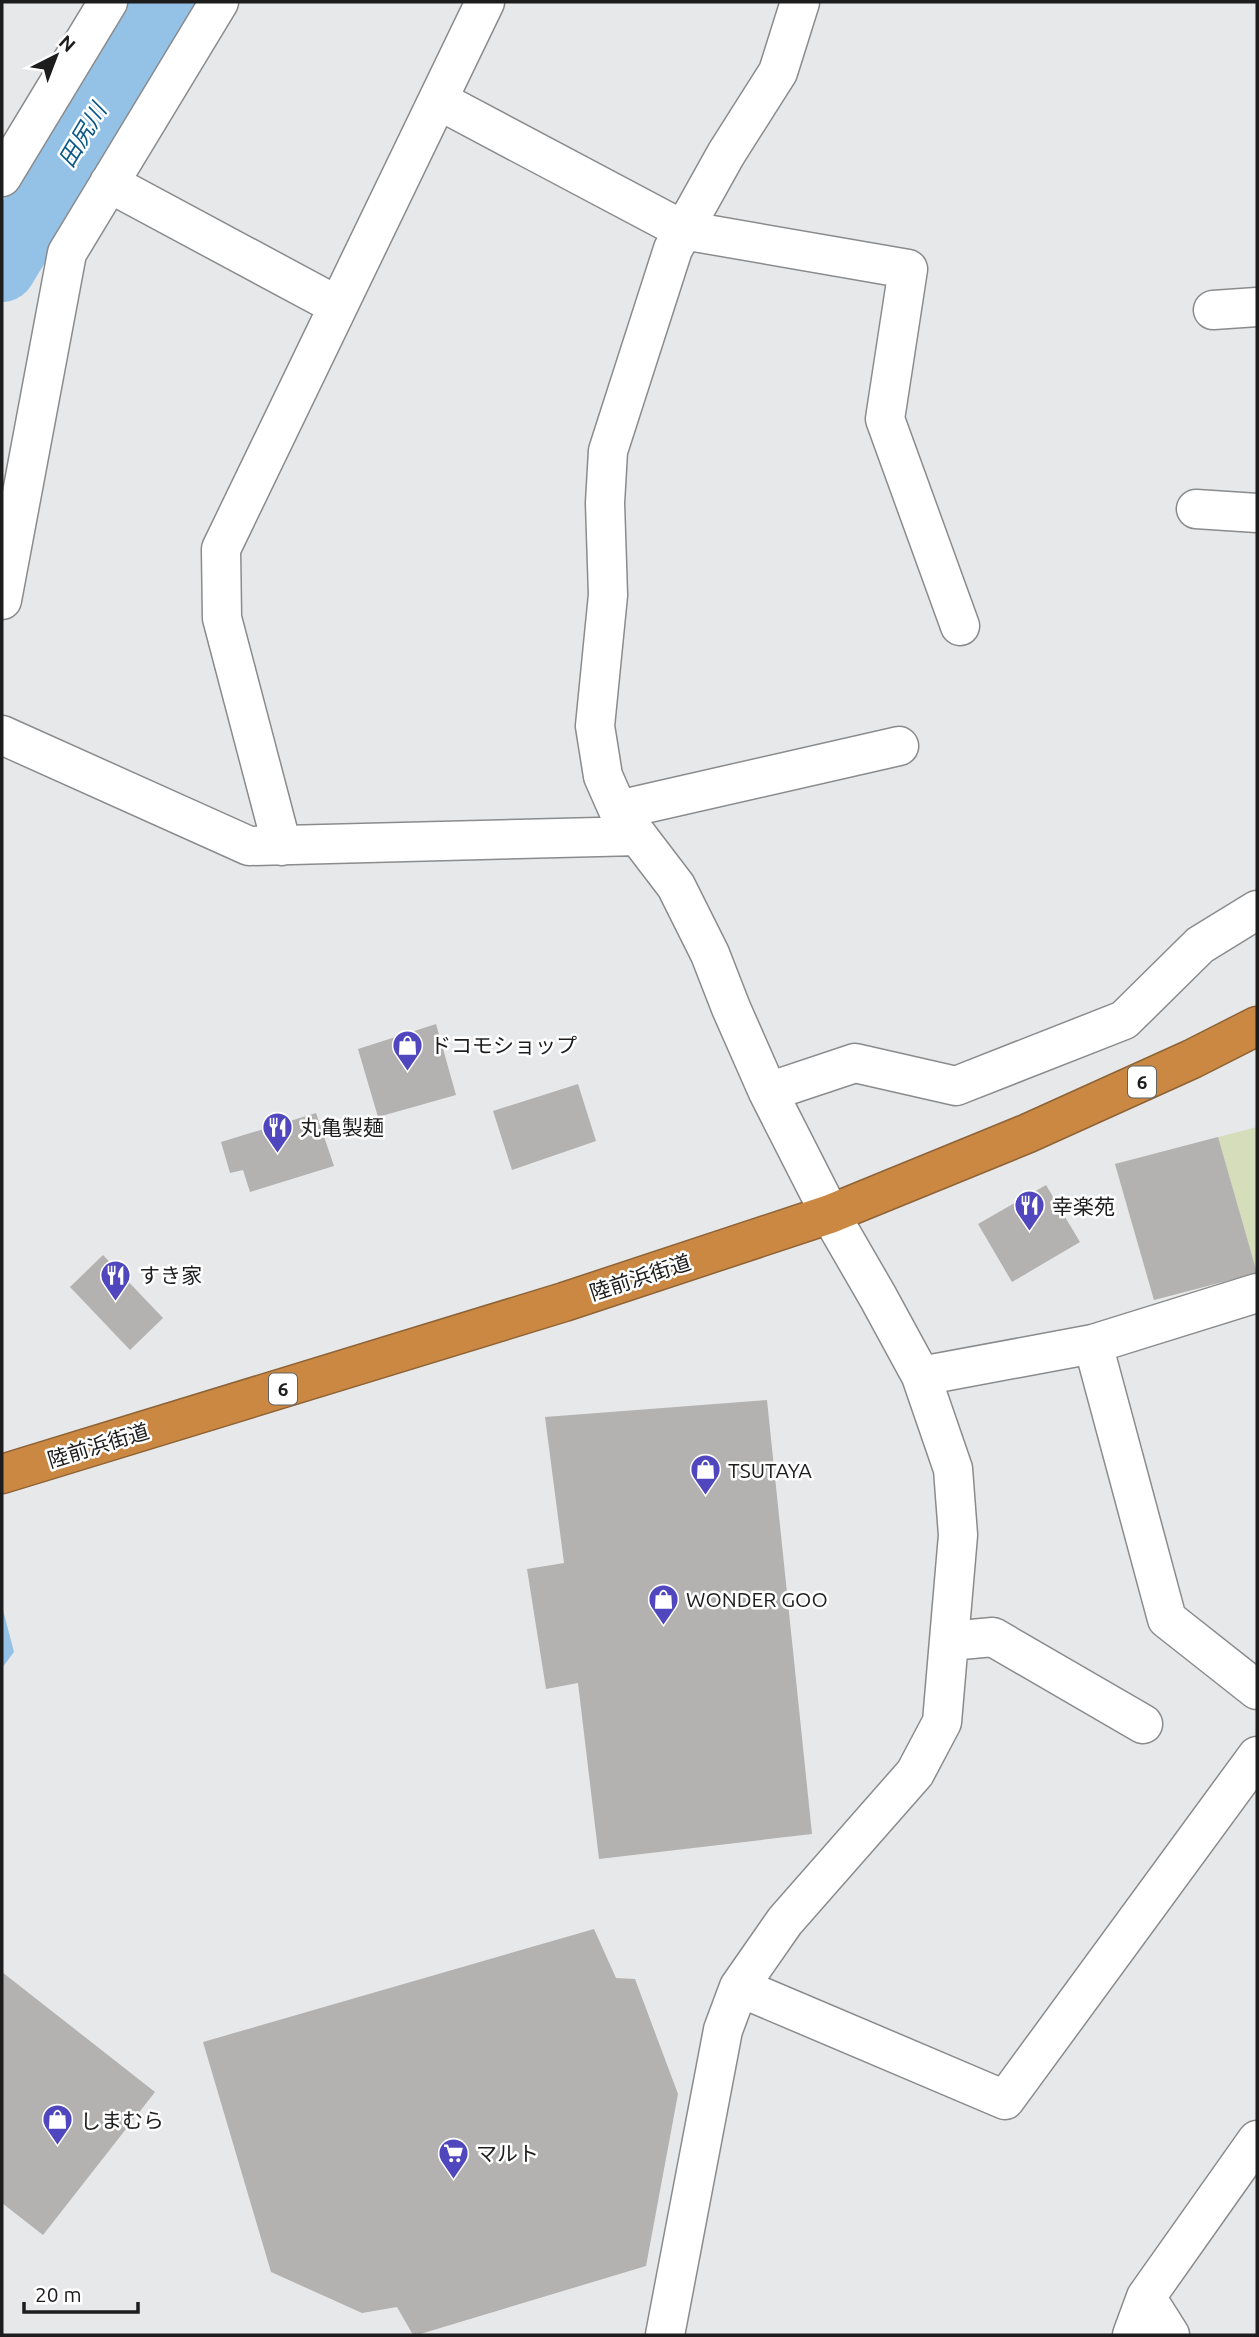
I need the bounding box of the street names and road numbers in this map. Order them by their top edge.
road number: 6 [1128,1066,1156,1098]
street label: 陸前浜街道 [586,1249,694,1305]
road number: 6 [269,1373,297,1404]
street label: 陸前浜街道 [44,1418,152,1472]

